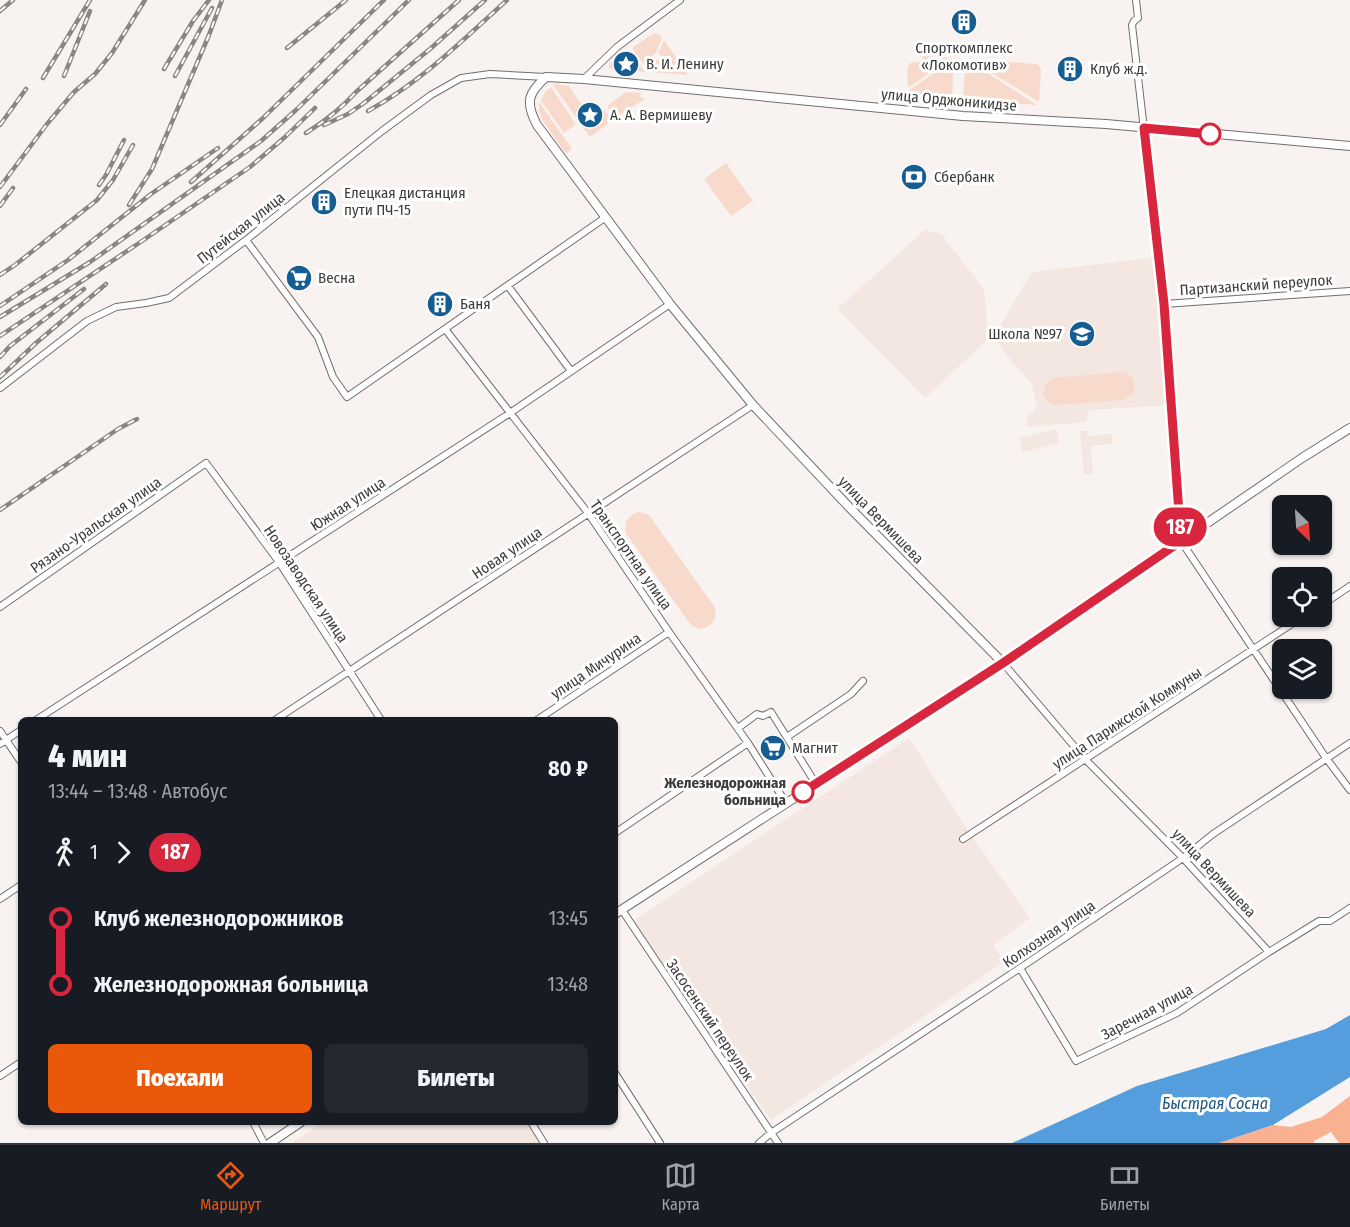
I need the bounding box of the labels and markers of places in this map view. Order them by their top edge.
building icon: Спорткомплекс «Локомотив» [949,7,979,37]
place label: Спорткомплекс «Локомотив» [915,39,1013,74]
place icon: В. И. Ленину [611,49,641,79]
building icon: Клуб ж.д. [1055,54,1085,84]
place label: В. И. Ленину [646,55,724,73]
place label: Клуб ж.д. [1090,60,1148,78]
place icon: А. А. Вермишеву [575,100,605,130]
place label: А. А. Вермишеву [610,106,713,124]
unlabelled marker [1199,123,1221,145]
bank icon: Сбербанк [899,162,929,192]
place label: Сбербанк [934,168,995,186]
place label: Елецкая дистанция пути ПЧ-15 [344,184,466,219]
building icon: Елецкая дистанция пути ПЧ-15 [309,187,339,217]
supermarket icon: Весна [284,263,314,293]
place label: Весна [318,269,355,287]
building icon: Баня [425,289,455,319]
place label: Баня [460,295,491,313]
school or university icon: Школа №97 [1067,319,1097,349]
place label: Школа №97 [988,325,1062,343]
supermarket icon: Магнит [758,733,788,763]
place label: Магнит [792,739,839,757]
place label: Железнодорожная больница [663,774,787,809]
marker: Железнодорожная больница [792,781,814,803]

